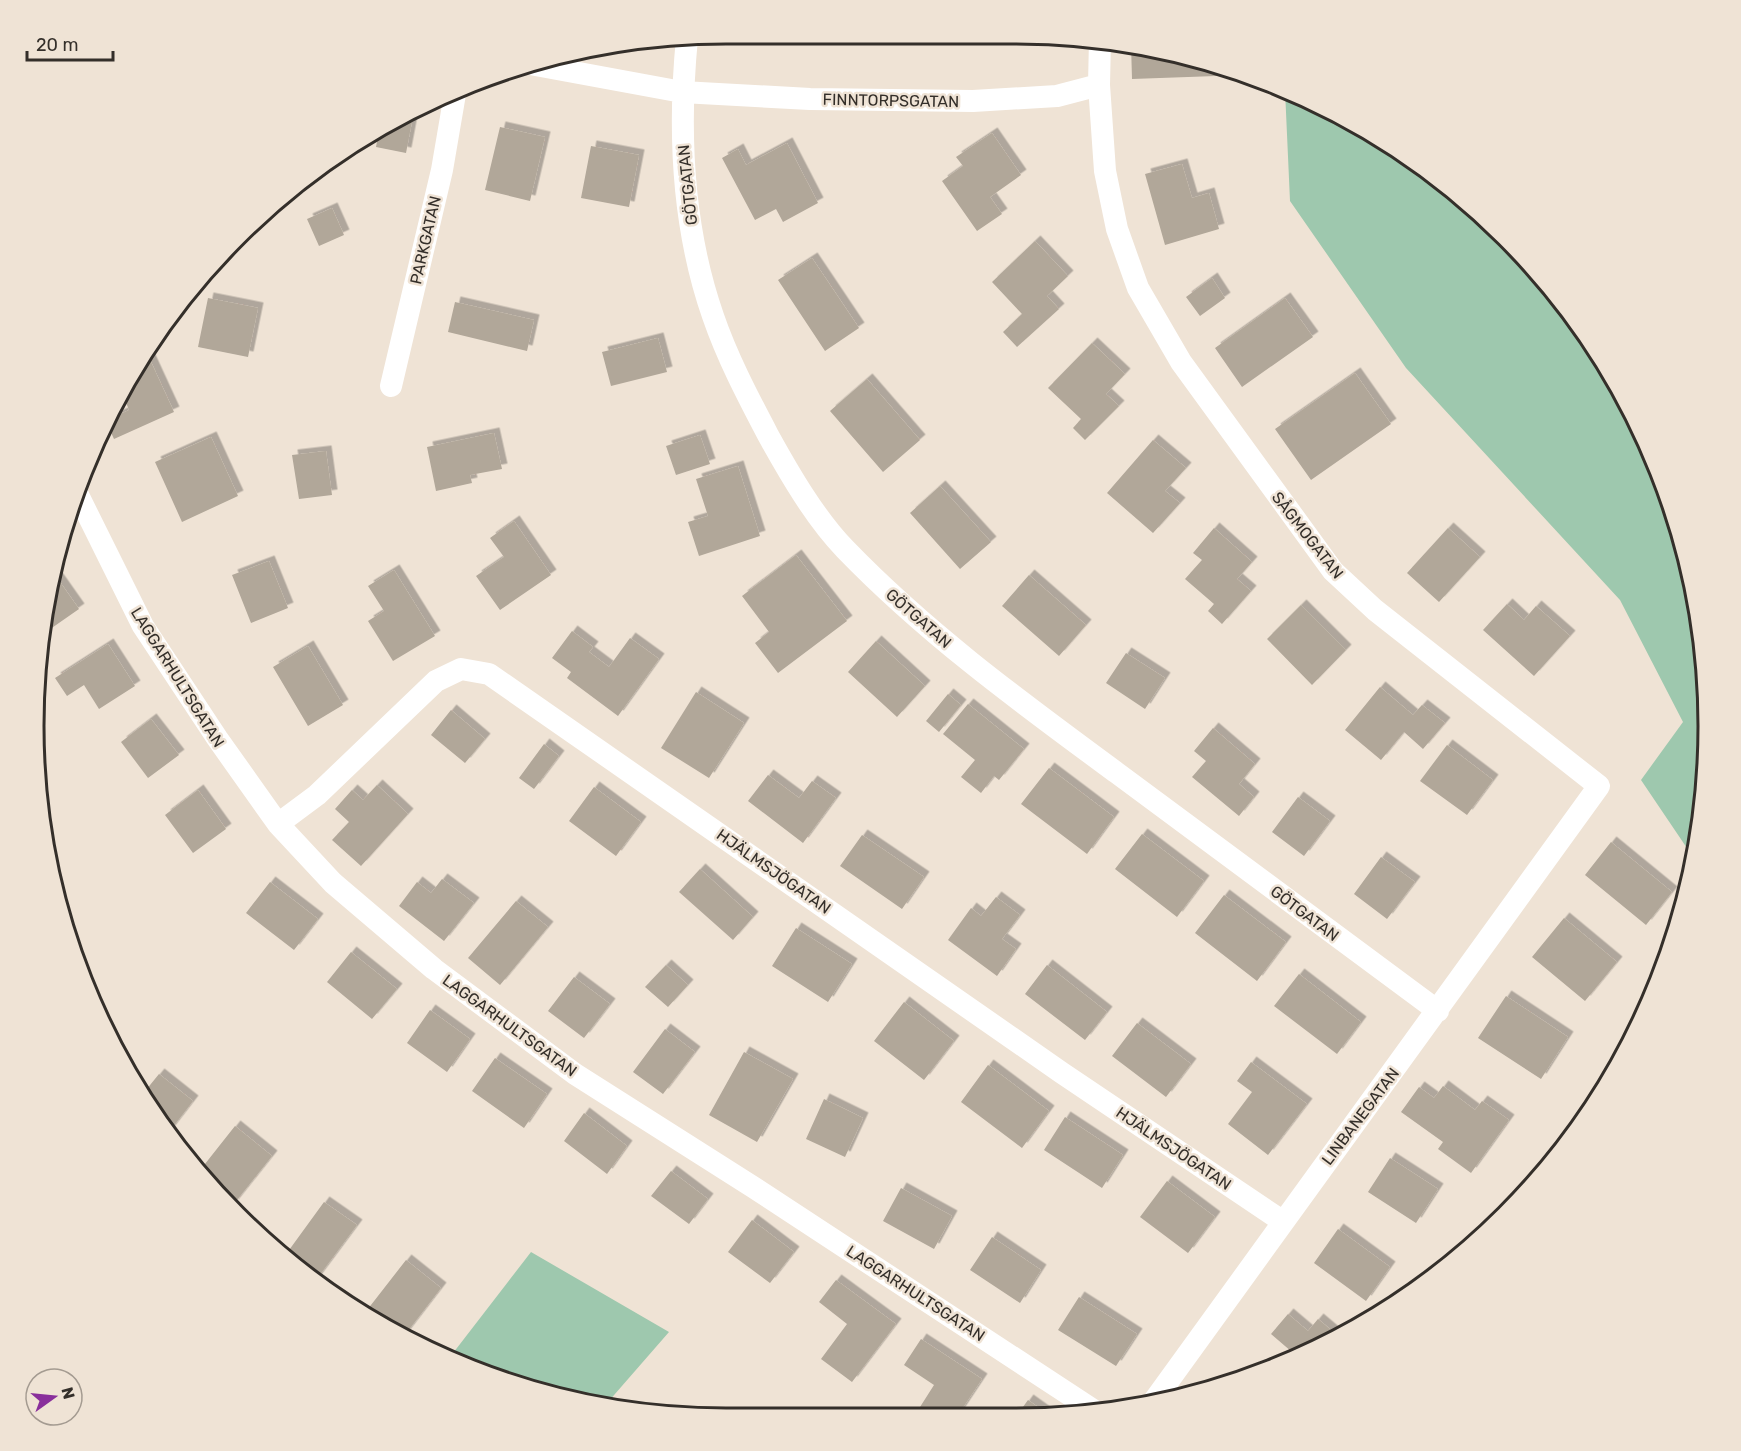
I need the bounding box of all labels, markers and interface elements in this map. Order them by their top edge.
scale bar [27,24,112,62]
text: 20 m [36,34,78,56]
street label: FINNTORPSGATAN [823,90,959,111]
street label: GÖTGATAN [674,144,701,226]
street label: PARKGATAN [406,194,445,286]
street label: SÅGMOGATAN [1268,488,1347,582]
street label: GÖTGATAN [882,585,955,652]
street label: LAGGARHULTSGATAN [127,604,228,751]
street label: HJÄLMSJÖGATAN [713,825,834,918]
street label: GÖTGATAN [1267,882,1343,945]
street label: LAGGARHULTSGATAN [439,970,581,1081]
street label: LINBANEGATAN [1318,1064,1403,1169]
street label: HJÄLMSJÖGATAN [1113,1103,1235,1194]
street label: LAGGARHULTSGATAN [843,1242,989,1345]
north arrow [24,1367,84,1427]
text: N [57,1385,79,1401]

